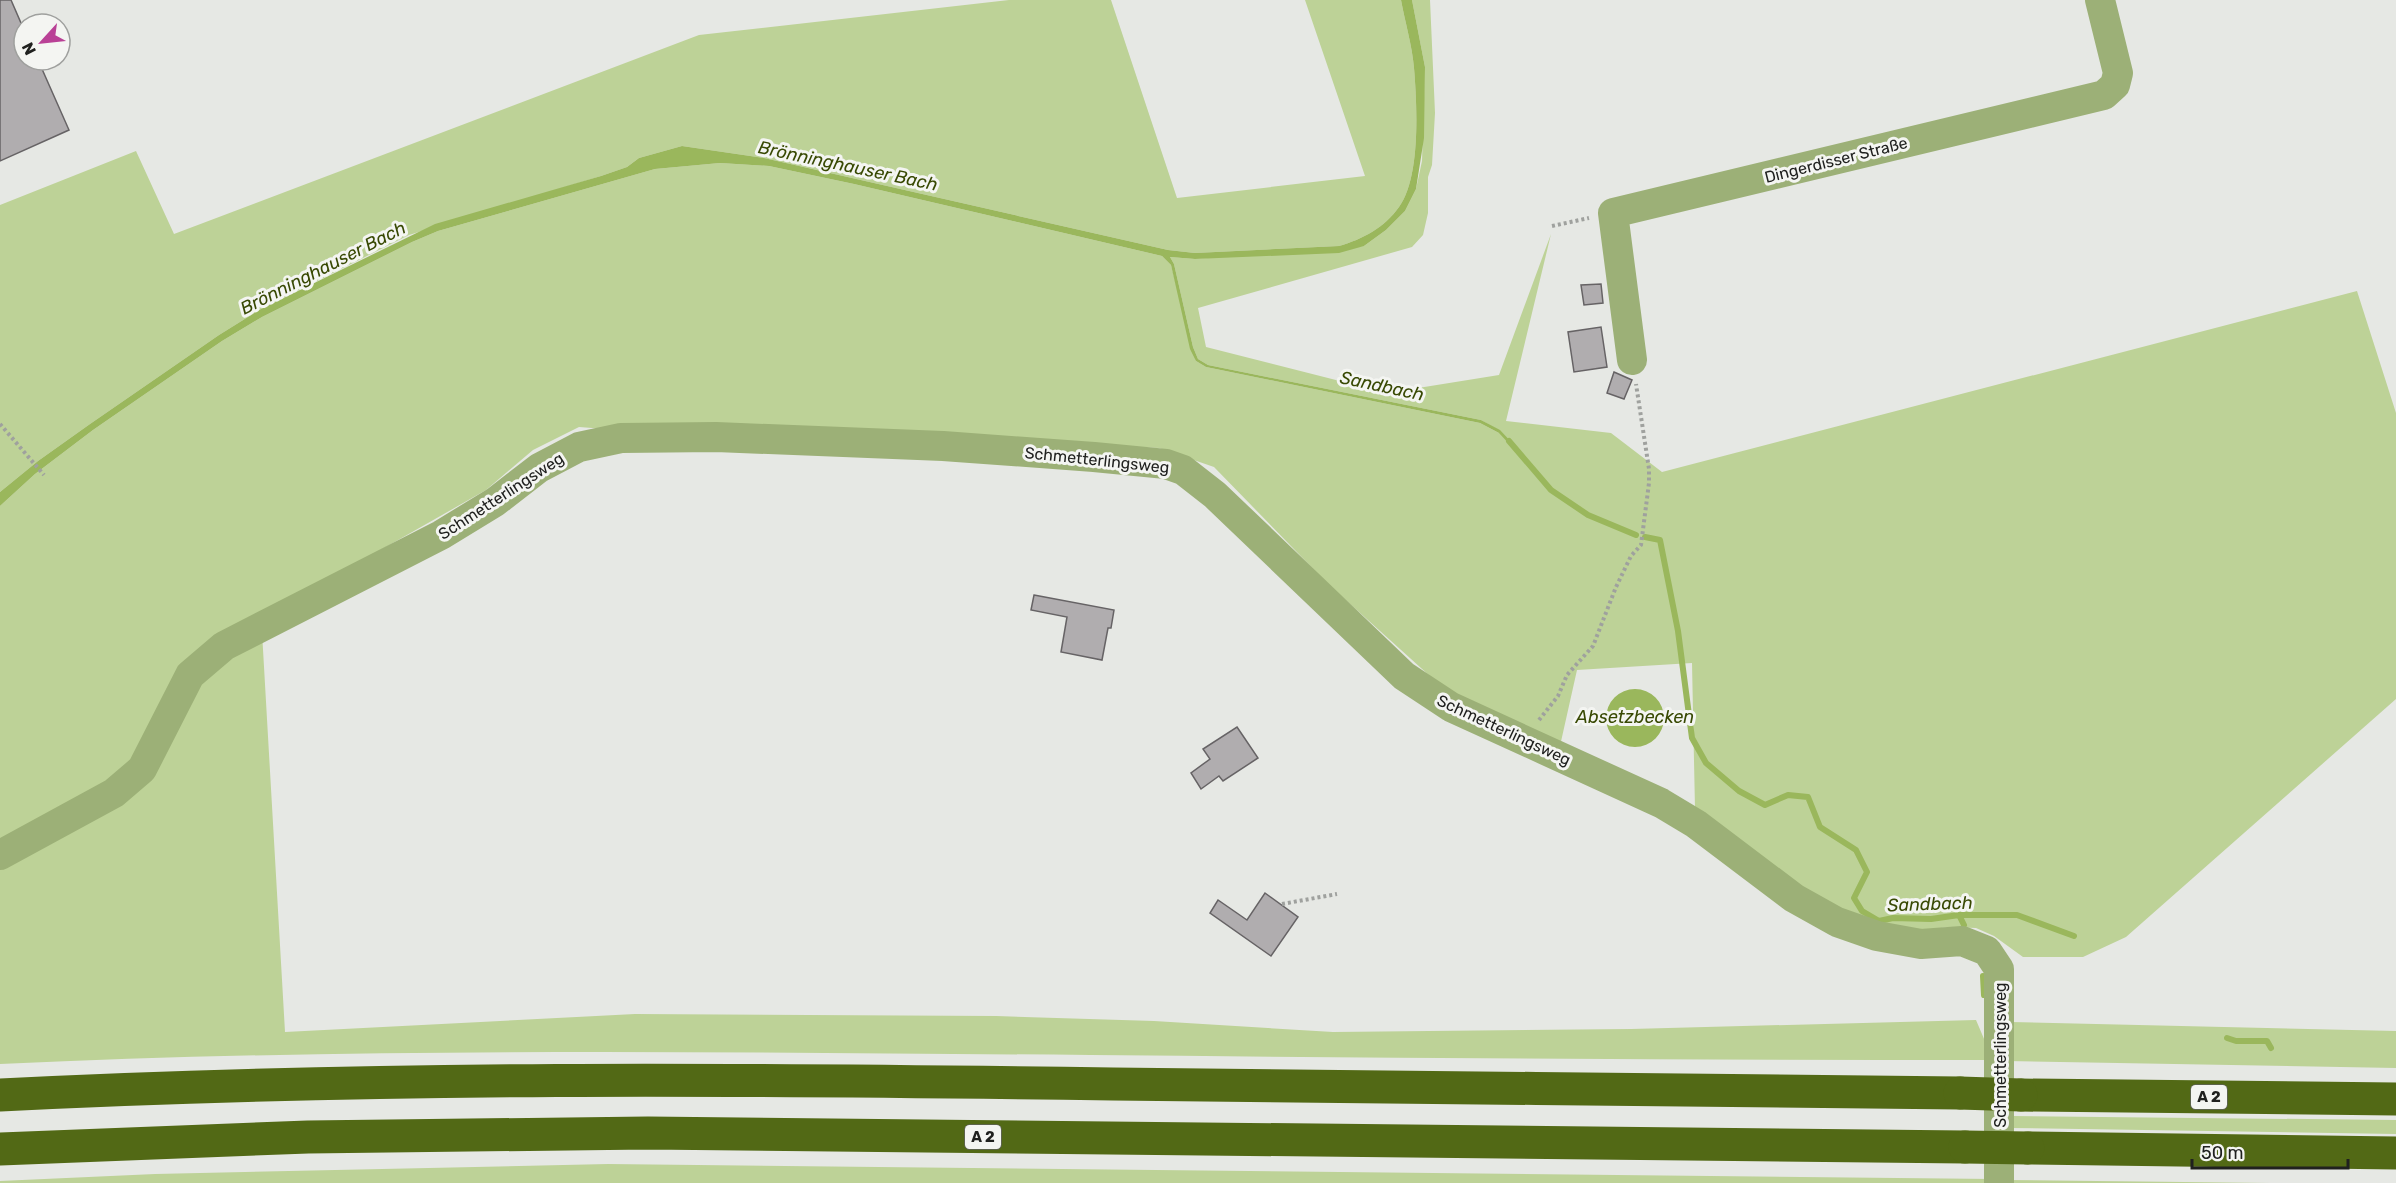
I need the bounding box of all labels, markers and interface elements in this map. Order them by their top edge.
north arrow [12,12,72,72]
text: N [18,39,40,58]
street label: Dingerdisser Straße [1763,133,1910,187]
water label: Brönninghauser Bach [756,136,940,196]
water label: Brönninghauser Bach [236,217,410,319]
water label: Sandbach [1338,366,1426,406]
street label: Schmetterlingsweg [1024,443,1170,477]
street label: Schmetterlingsweg [435,448,567,544]
street label: Schmetterlingsweg [1434,691,1574,769]
water label: Absetzbecken [1575,706,1694,728]
water label: Sandbach [1887,892,1973,916]
street label: Schmetterlingsweg [1991,982,2010,1128]
road number: A 2 [2191,1085,2227,1109]
road number: A 2 [965,1125,1001,1149]
scale bar [2192,1132,2348,1170]
text: 50 m [2201,1142,2244,1164]

